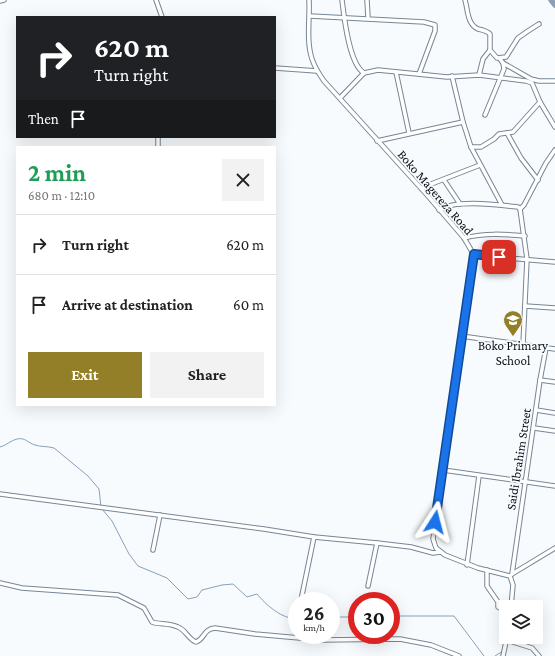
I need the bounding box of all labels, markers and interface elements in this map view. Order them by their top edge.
icon: right [28,32,80,84]
text: 620 m [94,32,169,63]
text: Turn right [94,65,168,85]
icon: arrive [67,108,89,130]
text: Then [28,111,59,127]
street label: Boko Magereza Road [395,147,477,238]
text: 2 min [28,159,86,186]
button: close [222,159,264,201]
text: 680 m · 12:10 [28,188,95,203]
icon: right [28,234,50,256]
text: Turn right [62,237,129,253]
text: 620 m [226,237,264,253]
pin [482,240,516,274]
icon: arrive [488,246,510,268]
icon: arrive [28,294,50,316]
text: Arrive at destination [62,297,193,313]
text: 60 m [233,297,264,313]
school or university icon: Boko Primary School [502,309,524,337]
place label: Boko Primary School [478,338,549,368]
button: Exit [28,352,142,398]
button: Share [150,352,264,398]
street label: Saidi Ibrahim Street [503,406,534,511]
position arrow [414,501,456,543]
speed limit sign: 30 [348,592,400,644]
map controls [499,600,543,644]
button: layers [499,600,543,644]
text: 26 [303,602,325,624]
text: km/h [303,622,325,633]

